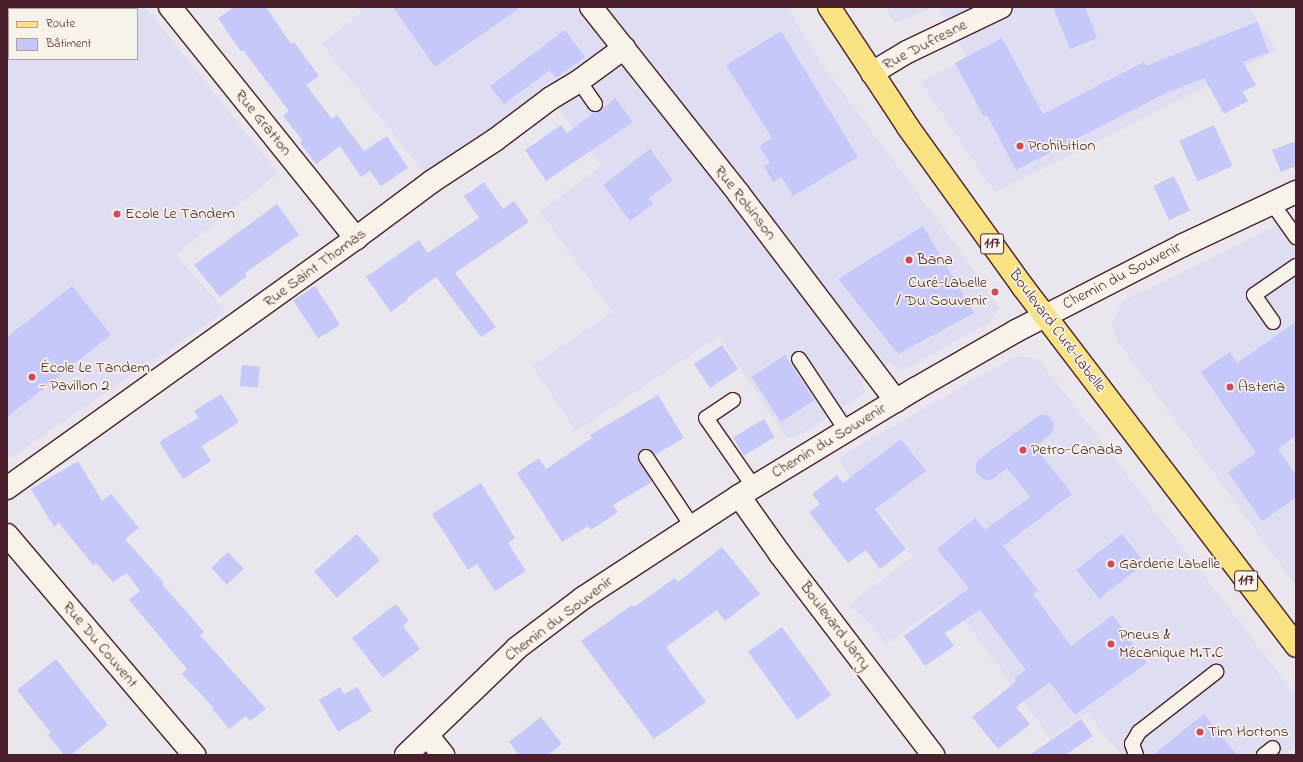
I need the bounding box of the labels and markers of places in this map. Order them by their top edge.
place label: Prohibition [1028,136,1095,156]
marker: Prohibition [1015,141,1025,151]
place label: Ecole Le Tandem [125,204,235,224]
marker: Ecole Le Tandem [112,209,122,219]
place label: Bana [917,250,953,270]
marker: Bana [904,255,914,265]
place label: Curé-Labelle / Du Souvenir [896,273,987,311]
marker: Curé-Labelle / Du Souvenir [990,287,1000,297]
place label: École Le Tandem - Pavillon 2 [40,358,150,396]
marker: École Le Tandem - Pavillon 2 [27,372,37,382]
place label: Asteria [1238,377,1285,397]
marker: Asteria [1225,382,1235,392]
place label: Petro-Canada [1031,440,1123,460]
marker: Petro-Canada [1018,445,1028,455]
place label: Garderie Labelle [1119,554,1221,574]
marker: Garderie Labelle [1106,559,1116,569]
place label: Pneus & Mécanique M.T.C [1119,625,1224,663]
marker: Pneus & Mécanique M.T.C [1106,639,1116,649]
place label: Tim Hortons [1208,722,1289,742]
marker: Tim Hortons [1195,727,1205,737]

